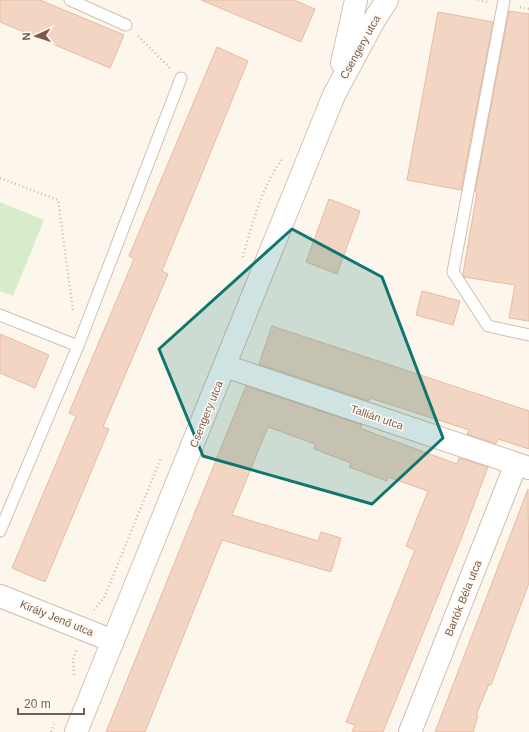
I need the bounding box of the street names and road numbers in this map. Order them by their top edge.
street label: Csengery utca [338,12,383,81]
street label: Csengery utca [187,378,225,449]
street label: Tallián utca [349,402,406,432]
street label: Bartók Béla utca [442,558,484,638]
street label: Király Jenő utca [18,598,96,639]

